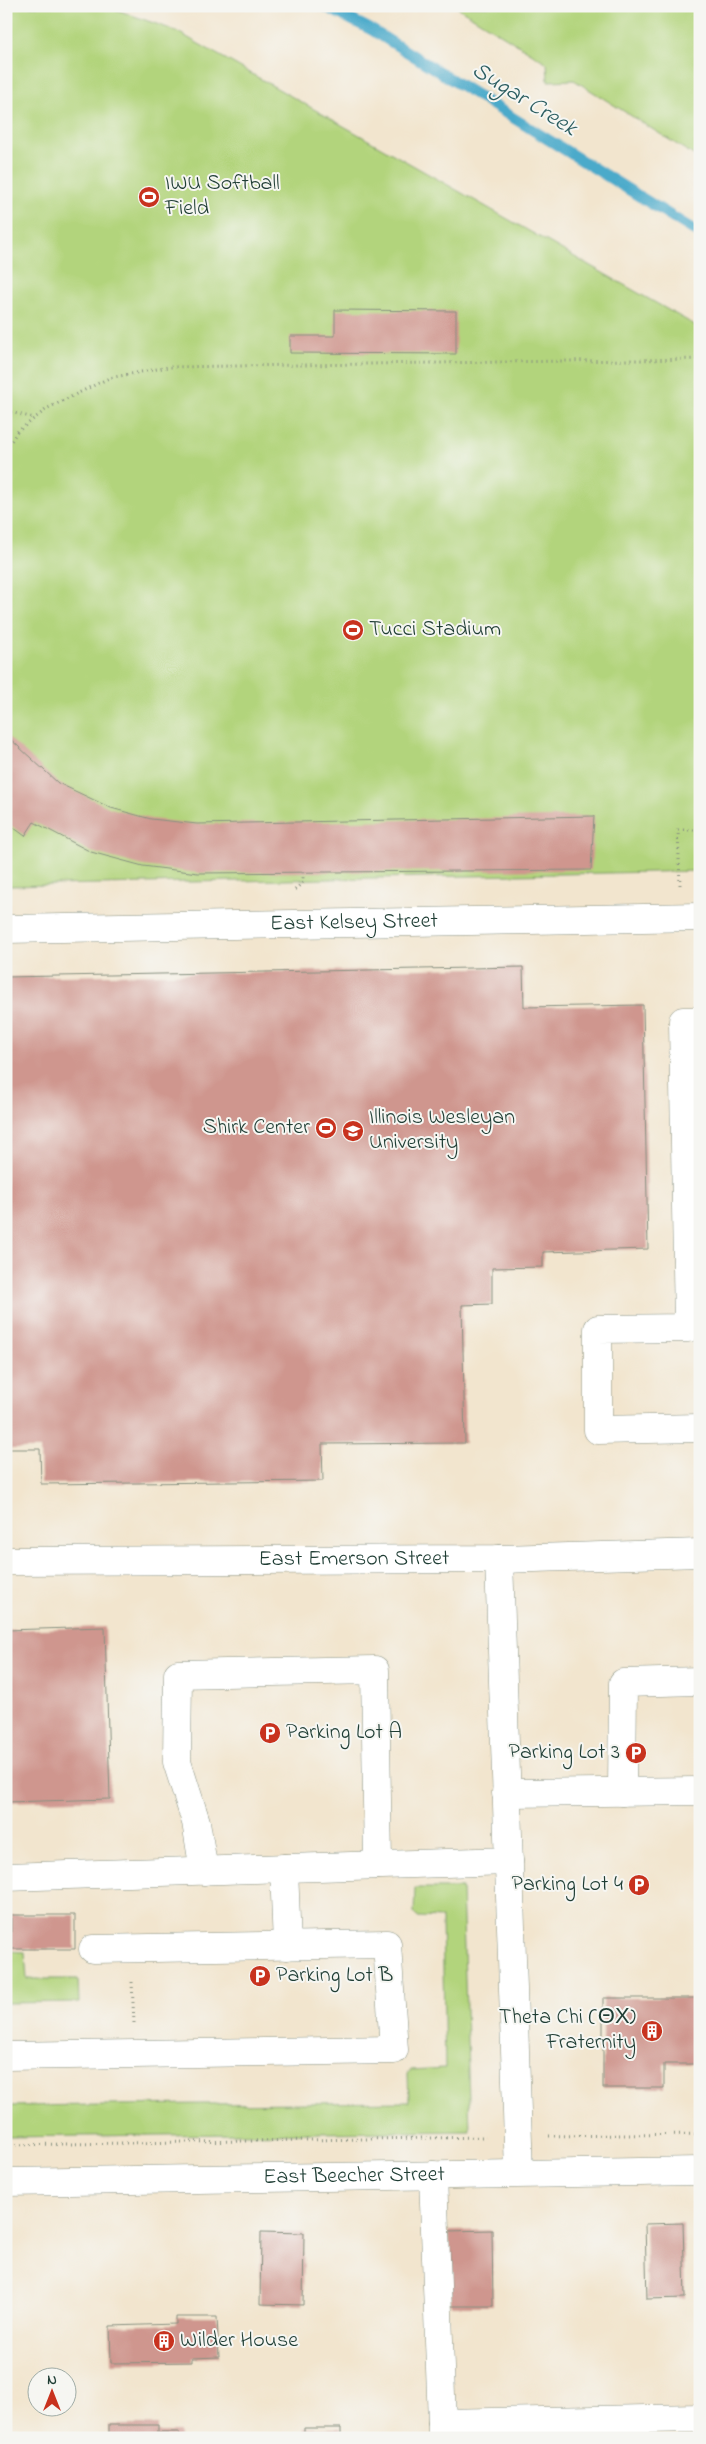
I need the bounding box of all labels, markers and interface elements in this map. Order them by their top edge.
water label: Sugar Creek [464,54,585,147]
place label: IWU Softball Field [164,168,280,225]
sports icon: IWU Softball Field [137,185,161,209]
place label: Tucci Stadium [369,614,501,646]
sports icon: Tucci Stadium [341,618,365,642]
street label: East Kelsey Street [270,906,439,940]
place label: Illinois Wesleyan University [369,1102,515,1160]
place label: Shirk Center [203,1112,310,1144]
sports icon: Shirk Center [314,1116,338,1140]
school or university icon: Illinois Wesleyan University [341,1119,365,1143]
street label: East Emerson Street [258,1543,450,1576]
place label: Parking Lot A [286,1717,402,1750]
parking icon: Parking Lot A [258,1721,282,1745]
place label: Parking Lot 3 [508,1737,620,1770]
parking icon: Parking Lot 3 [624,1741,648,1765]
place label: Parking Lot 4 [512,1869,623,1902]
parking icon: Parking Lot 4 [627,1873,651,1897]
place label: Parking Lot B [276,1960,393,1993]
parking icon: Parking Lot B [248,1964,272,1988]
place label: Theta Chi (ΘΧ) Fraternity [499,2002,636,2060]
building icon: Theta Chi (ΘΧ) Fraternity [640,2019,664,2043]
street label: East Beecher Street [263,2159,446,2194]
place label: Wilder House [180,2325,298,2357]
building icon: Wilder House [152,2329,176,2353]
north arrow [28,2366,78,2416]
text: N [47,2370,57,2391]

